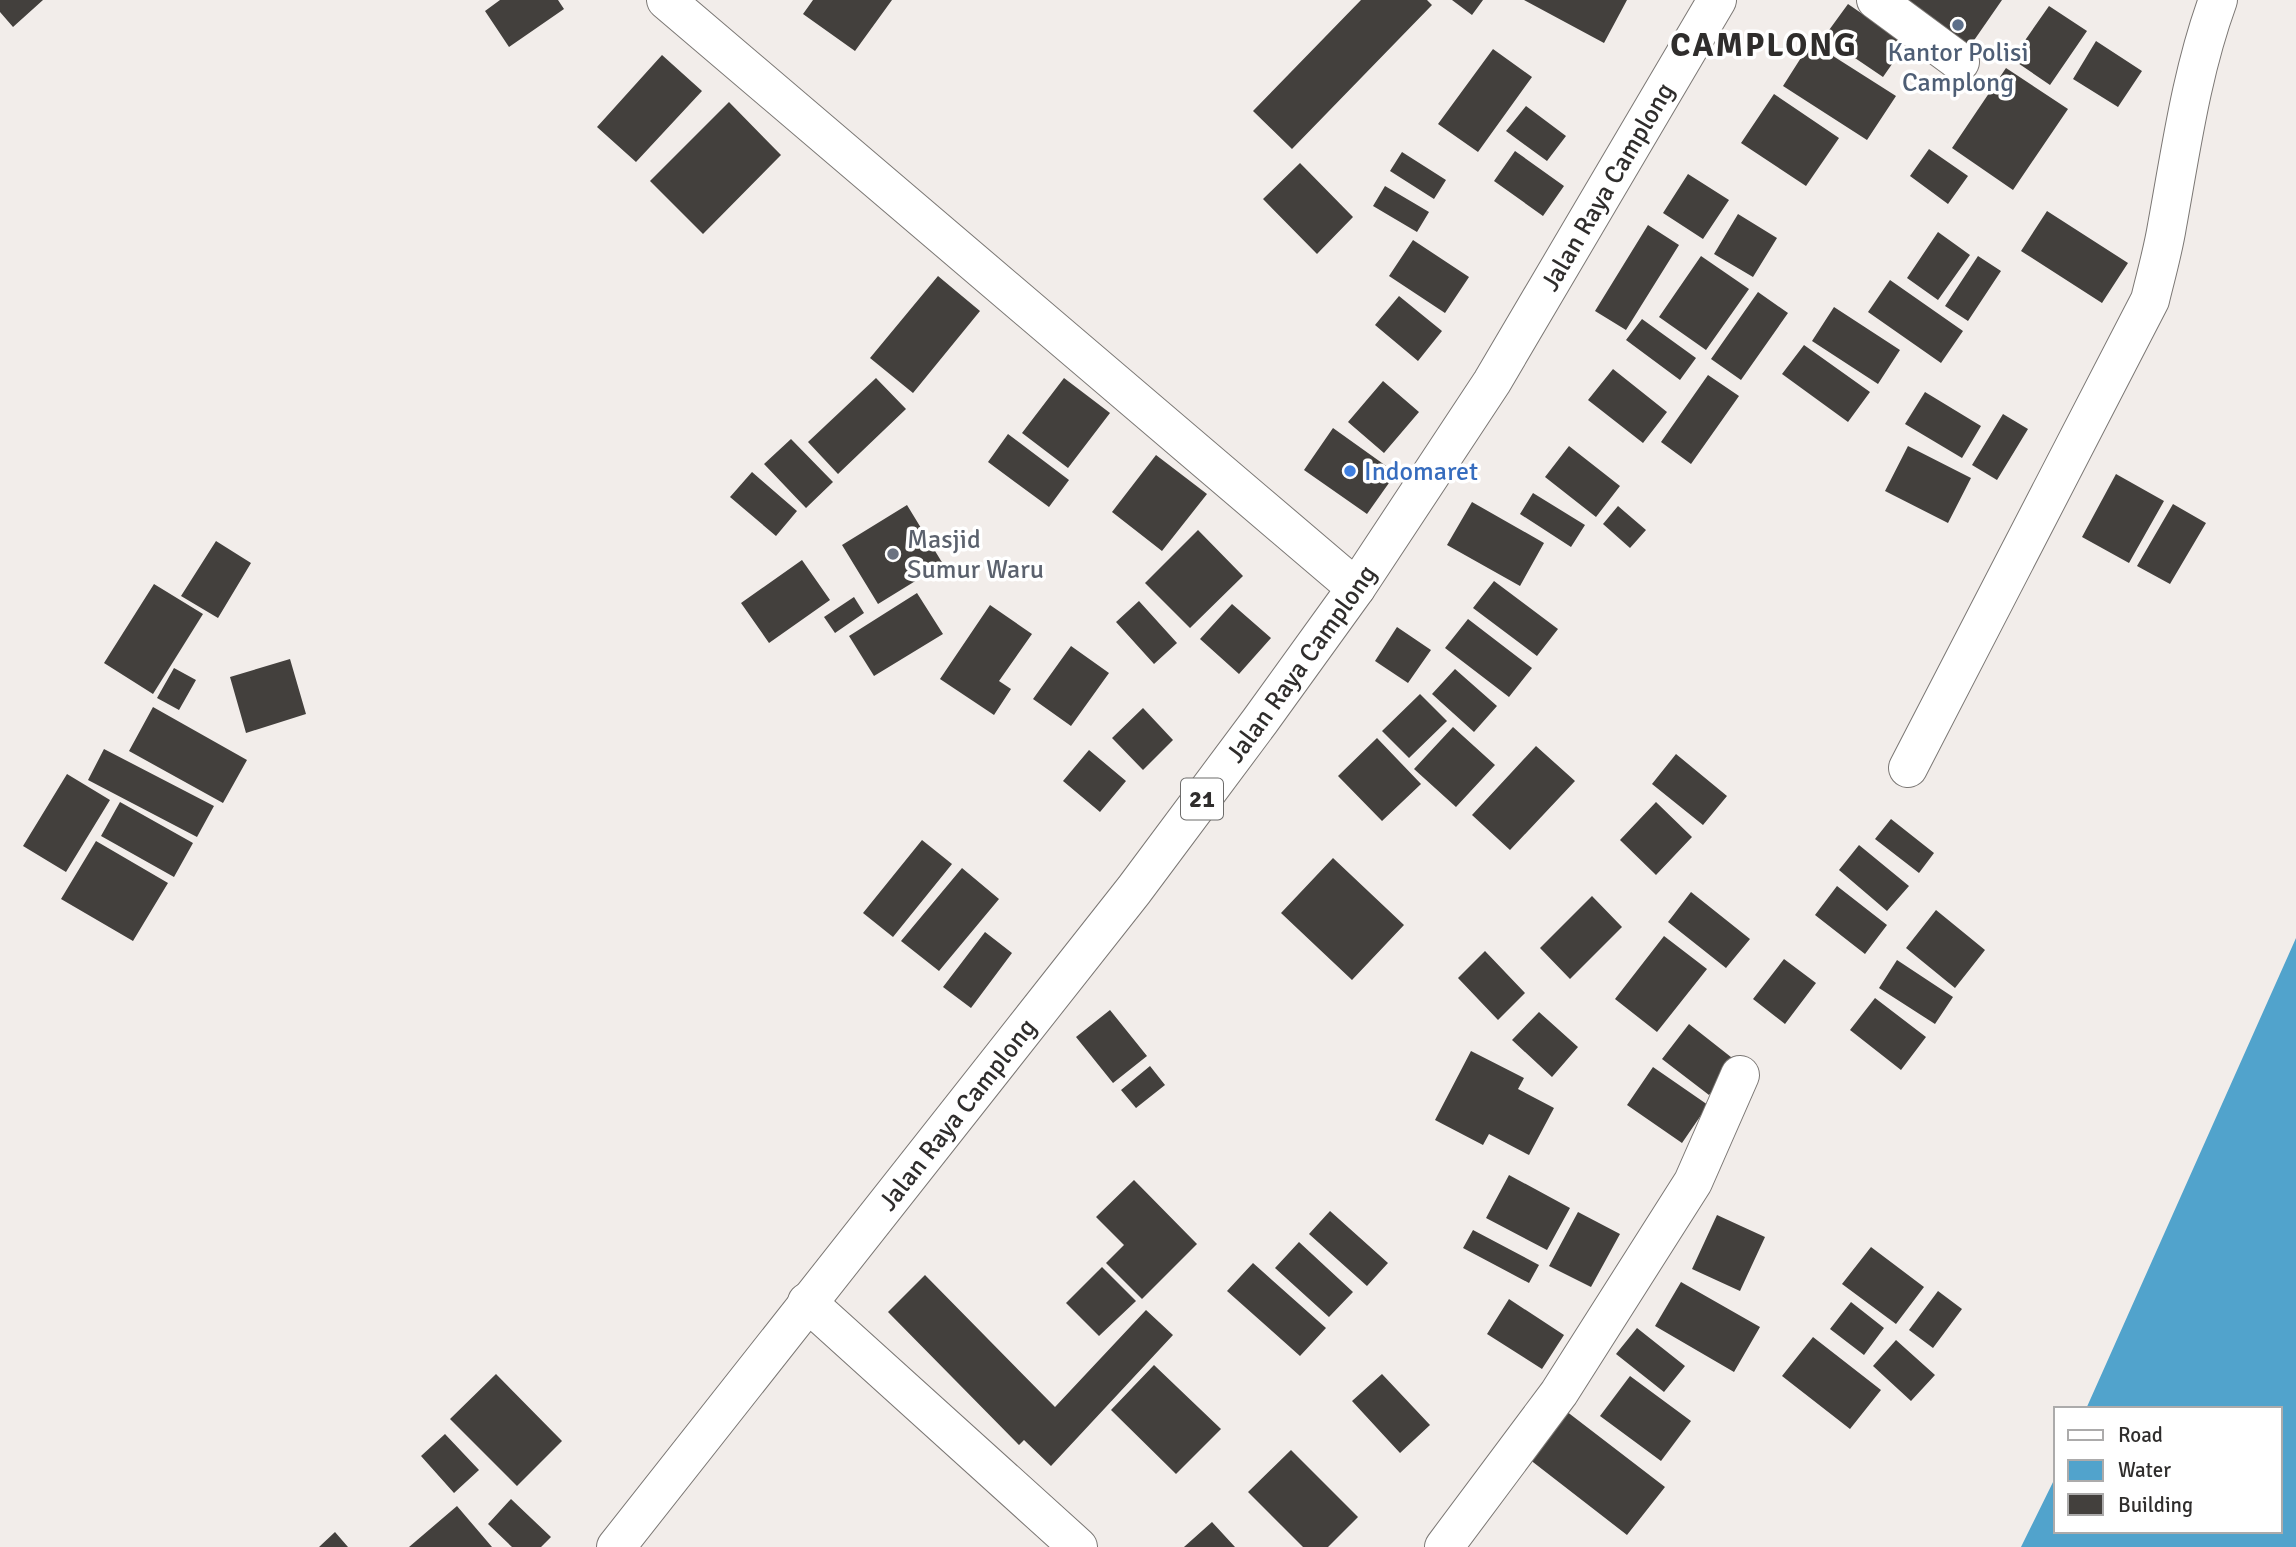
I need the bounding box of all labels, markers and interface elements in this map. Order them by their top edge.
marker: Kantor Polisi Camplong [1950,17,1966,33]
district label: CAMPLONG [1670,25,1858,66]
place label: Kantor Polisi Camplong [1887,37,2029,99]
street label: Jalan Raya Camplong [1534,77,1682,297]
place label: Indomaret [1364,456,1478,488]
marker: Indomaret [1342,463,1358,479]
place label: Masjid Sumur Waru [907,524,1044,586]
marker: Masjid Sumur Waru [885,546,901,562]
street label: Jalan Raya Camplong [1220,559,1384,769]
road number: 21 [1181,778,1223,820]
street label: Jalan Raya Camplong [872,1012,1044,1218]
legend [2054,1407,2282,1533]
text: Road [2118,1422,2163,1448]
text: Water [2118,1457,2171,1483]
text: Building [2118,1492,2193,1518]

